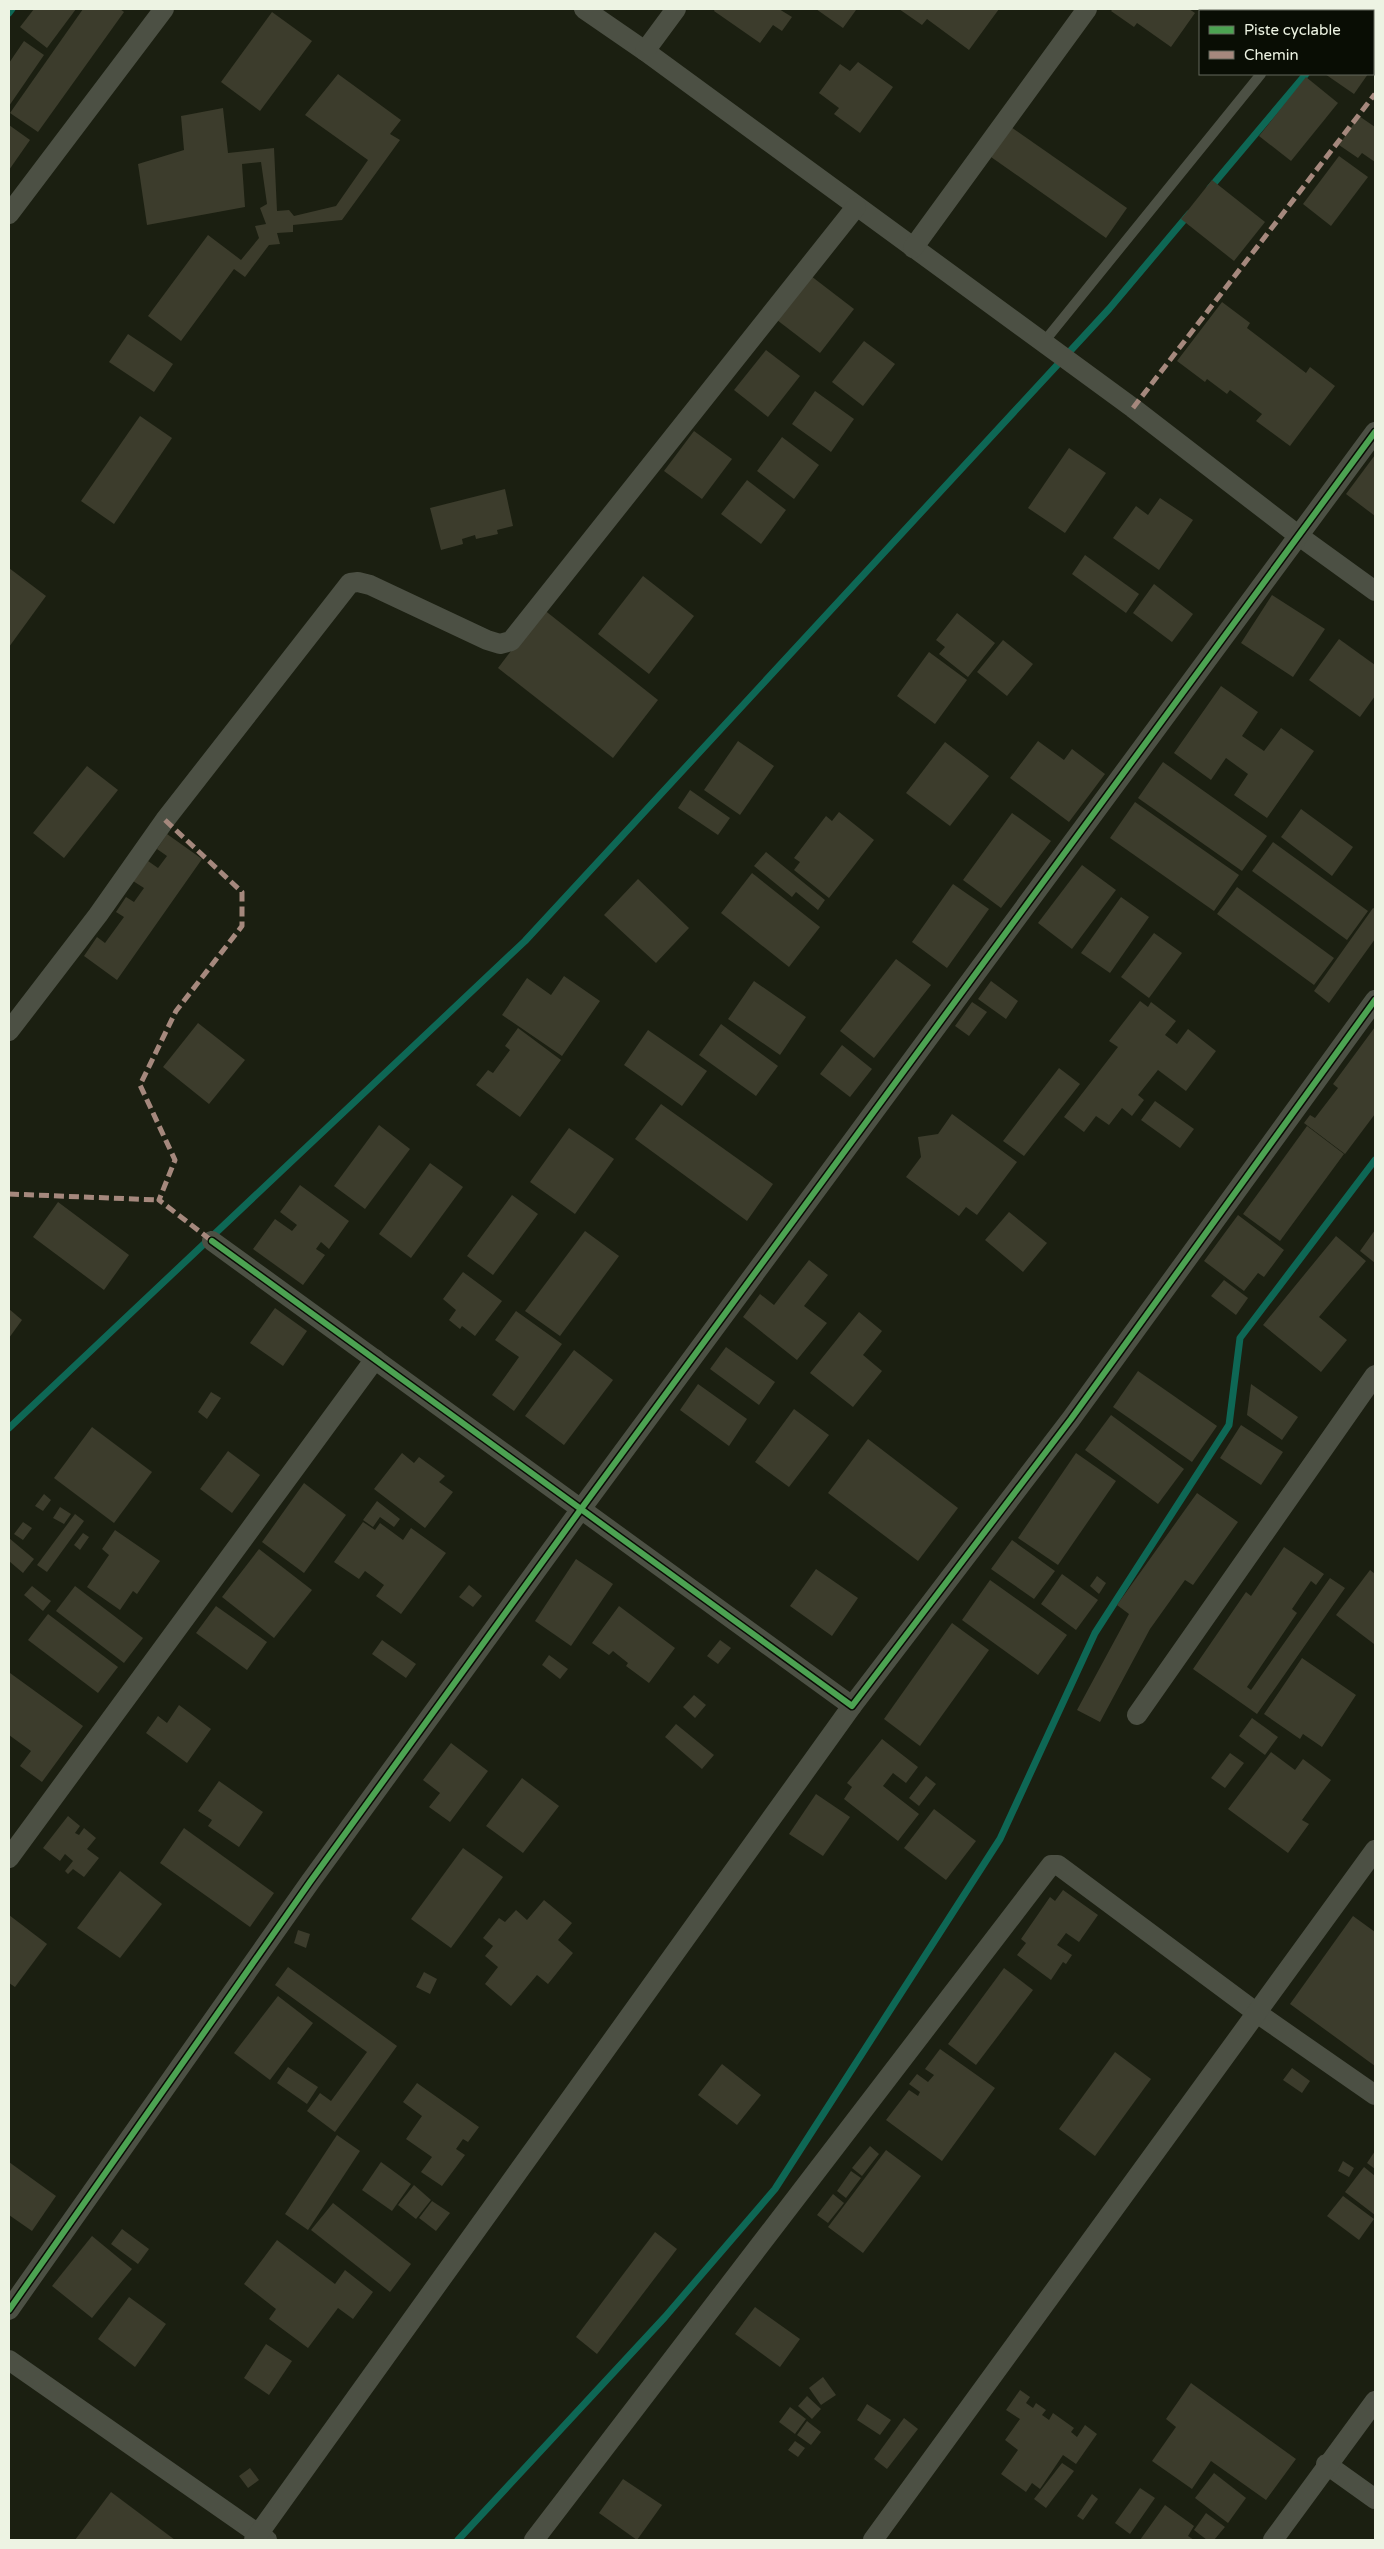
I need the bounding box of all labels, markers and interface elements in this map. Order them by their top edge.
legend [1199,10,1374,75]
text: Piste cyclable [1244,21,1341,39]
text: Chemin [1244,46,1299,64]

